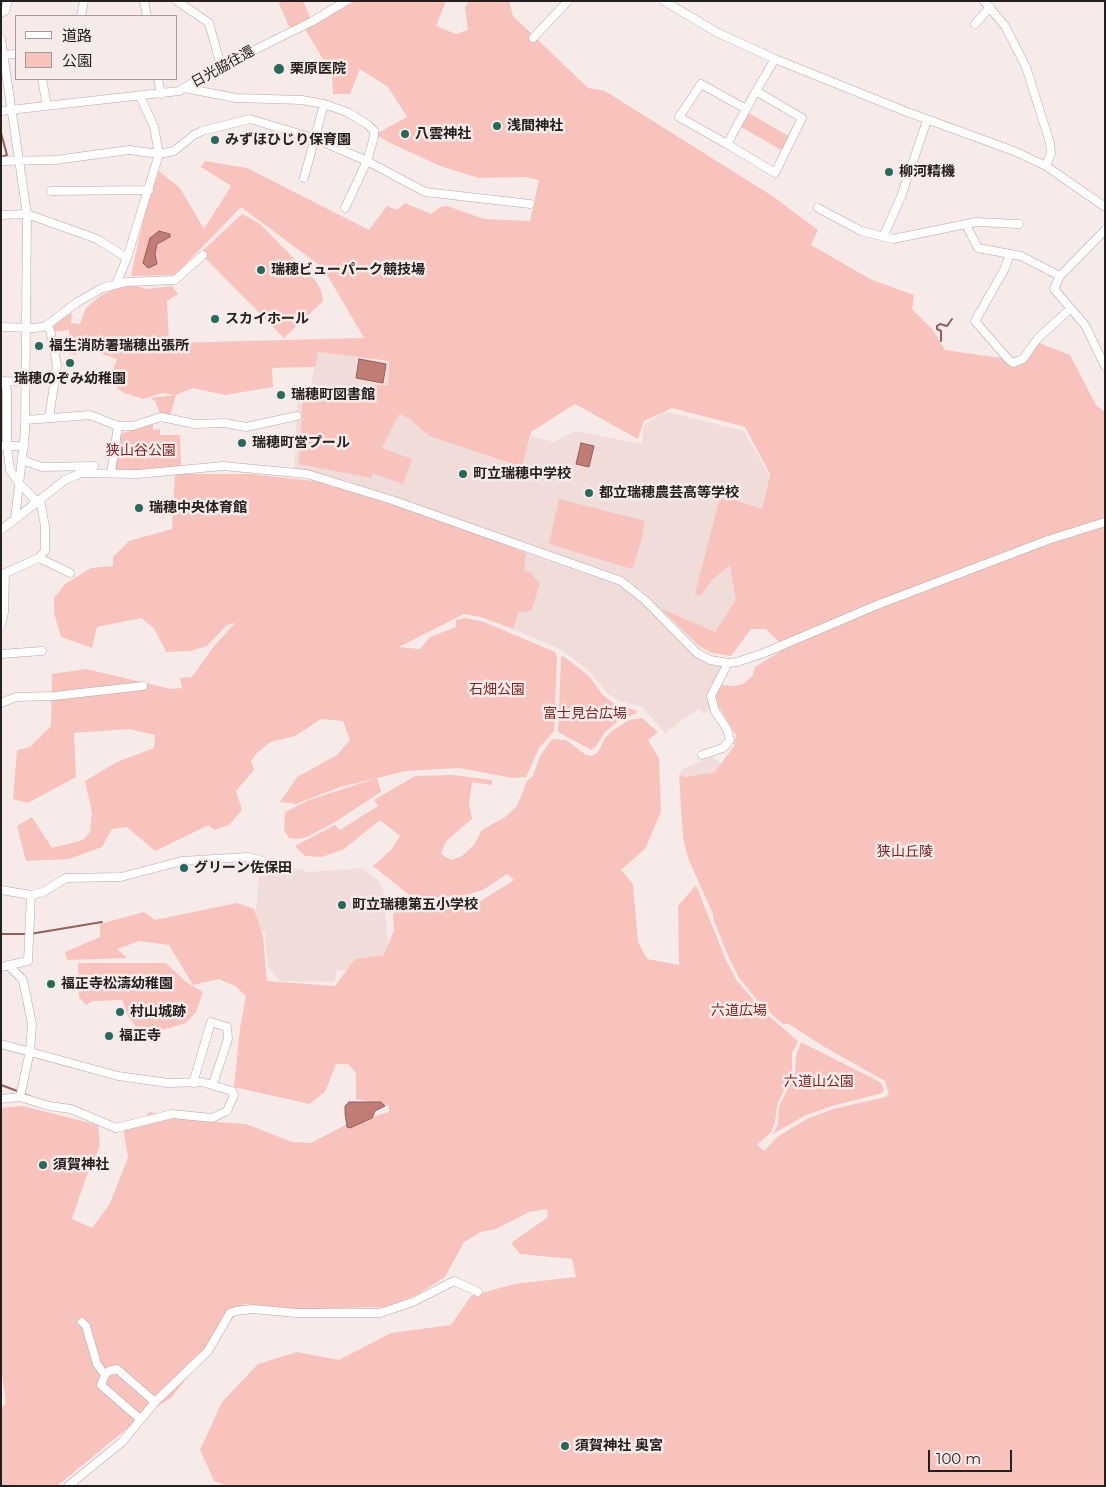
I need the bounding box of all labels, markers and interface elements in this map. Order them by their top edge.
legend [15,15,178,80]
text: 道路 [62,26,92,45]
street label: 日光脇往還 [188,43,258,91]
text: 公園 [62,51,92,70]
place label: 栗原医院 [290,61,346,77]
marker: 栗原医院 [272,62,286,76]
place label: 浅間神社 [507,118,563,134]
marker: 浅間神社 [491,120,503,132]
place label: 八雲神社 [415,126,471,142]
marker: 八雲神社 [399,128,411,140]
place label: みずほひじり保育園 [225,132,351,148]
marker: みずほひじり保育園 [209,134,221,146]
place label: 柳河精機 [899,164,955,180]
marker: 柳河精機 [883,166,895,178]
place label: 瑞穂ビューパーク競技場 [271,262,425,278]
marker: 瑞穂ビューパーク競技場 [255,264,267,276]
place label: スカイホール [225,311,309,327]
marker: スカイホール [209,313,221,325]
place label: 福生消防署瑞穂出張所 [49,338,189,354]
marker: 福生消防署瑞穂出張所 [33,340,45,352]
marker: 瑞穂のぞみ幼稚園 [64,357,76,369]
place label: 瑞穂のぞみ幼稚園 [14,371,126,387]
place label: 瑞穂町図書館 [291,387,375,403]
marker: 瑞穂町図書館 [275,389,287,401]
place label: 瑞穂町営プール [252,435,350,451]
marker: 瑞穂町営プール [236,437,248,449]
park label: 狭山谷公園 [106,443,176,459]
place label: 町立瑞穂中学校 [473,466,571,482]
marker: 町立瑞穂中学校 [457,468,469,480]
place label: 都立瑞穂農芸高等学校 [599,485,739,501]
marker: 都立瑞穂農芸高等学校 [583,487,595,499]
place label: 瑞穂中央体育館 [149,500,247,516]
marker: 瑞穂中央体育館 [133,502,145,514]
park label: 石畑公園 [469,682,525,698]
park label: 富士見台広場 [543,706,627,722]
park label: 狭山丘陵 [877,844,933,860]
place label: グリーン佐保田 [194,860,292,876]
marker: グリーン佐保田 [178,862,190,874]
place label: 町立瑞穂第五小学校 [352,897,478,913]
marker: 町立瑞穂第五小学校 [336,899,348,911]
place label: 福正寺松濤幼稚園 [61,976,173,992]
marker: 福正寺松濤幼稚園 [45,978,57,990]
park label: 六道広場 [711,1003,767,1019]
place label: 村山城跡 [130,1004,186,1020]
marker: 村山城跡 [114,1006,126,1018]
place label: 福正寺 [119,1028,161,1044]
marker: 福正寺 [103,1030,115,1042]
park label: 六道山公園 [784,1074,854,1090]
place label: 須賀神社 [53,1157,109,1173]
marker: 須賀神社 [37,1159,49,1171]
place label: 須賀神社 奥宮 [575,1438,663,1454]
marker: 須賀神社 奥宮 [559,1440,571,1452]
scale bar [931,1440,1015,1472]
text: 100 m [936,1449,981,1468]

